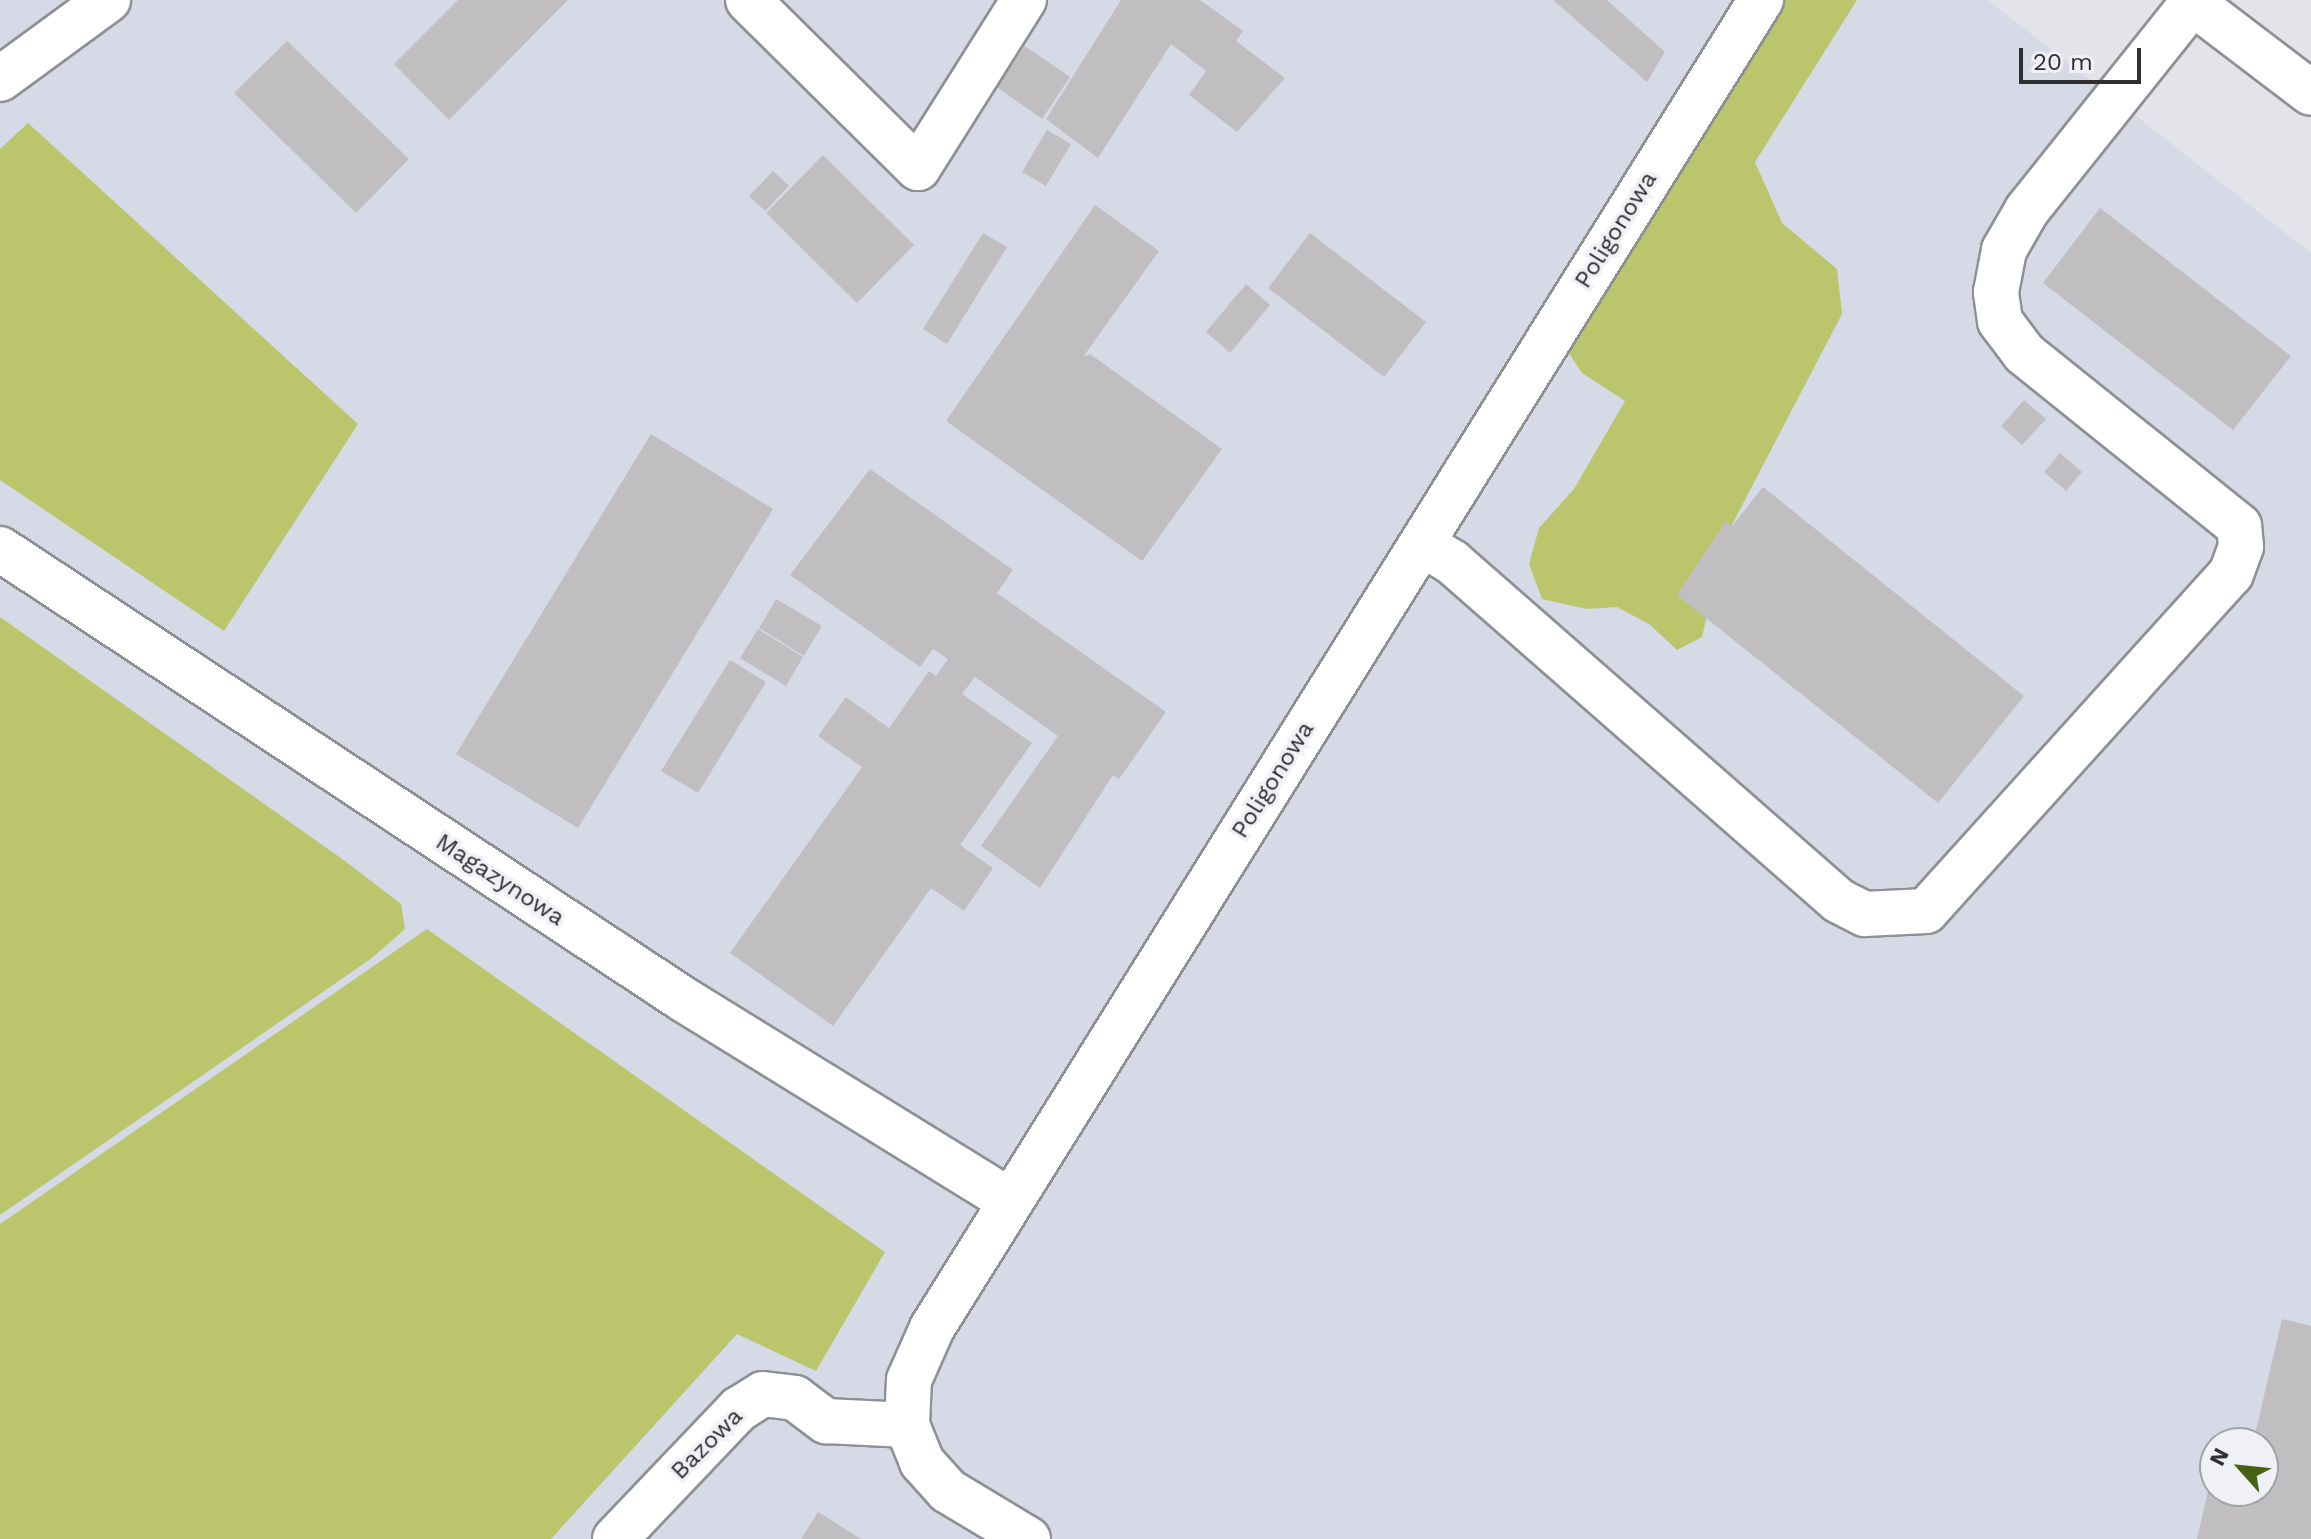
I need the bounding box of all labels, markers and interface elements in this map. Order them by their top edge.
scale bar [2023,32,2145,82]
text: 20 m [2033,48,2093,76]
street label: Poligonowa [1569,166,1663,294]
street label: Poligonowa [1226,716,1320,844]
street label: Magazynowa [430,828,570,932]
street label: Bazowa [665,1402,749,1486]
north arrow [2199,1427,2279,1507]
text: N [2204,1444,2234,1470]

